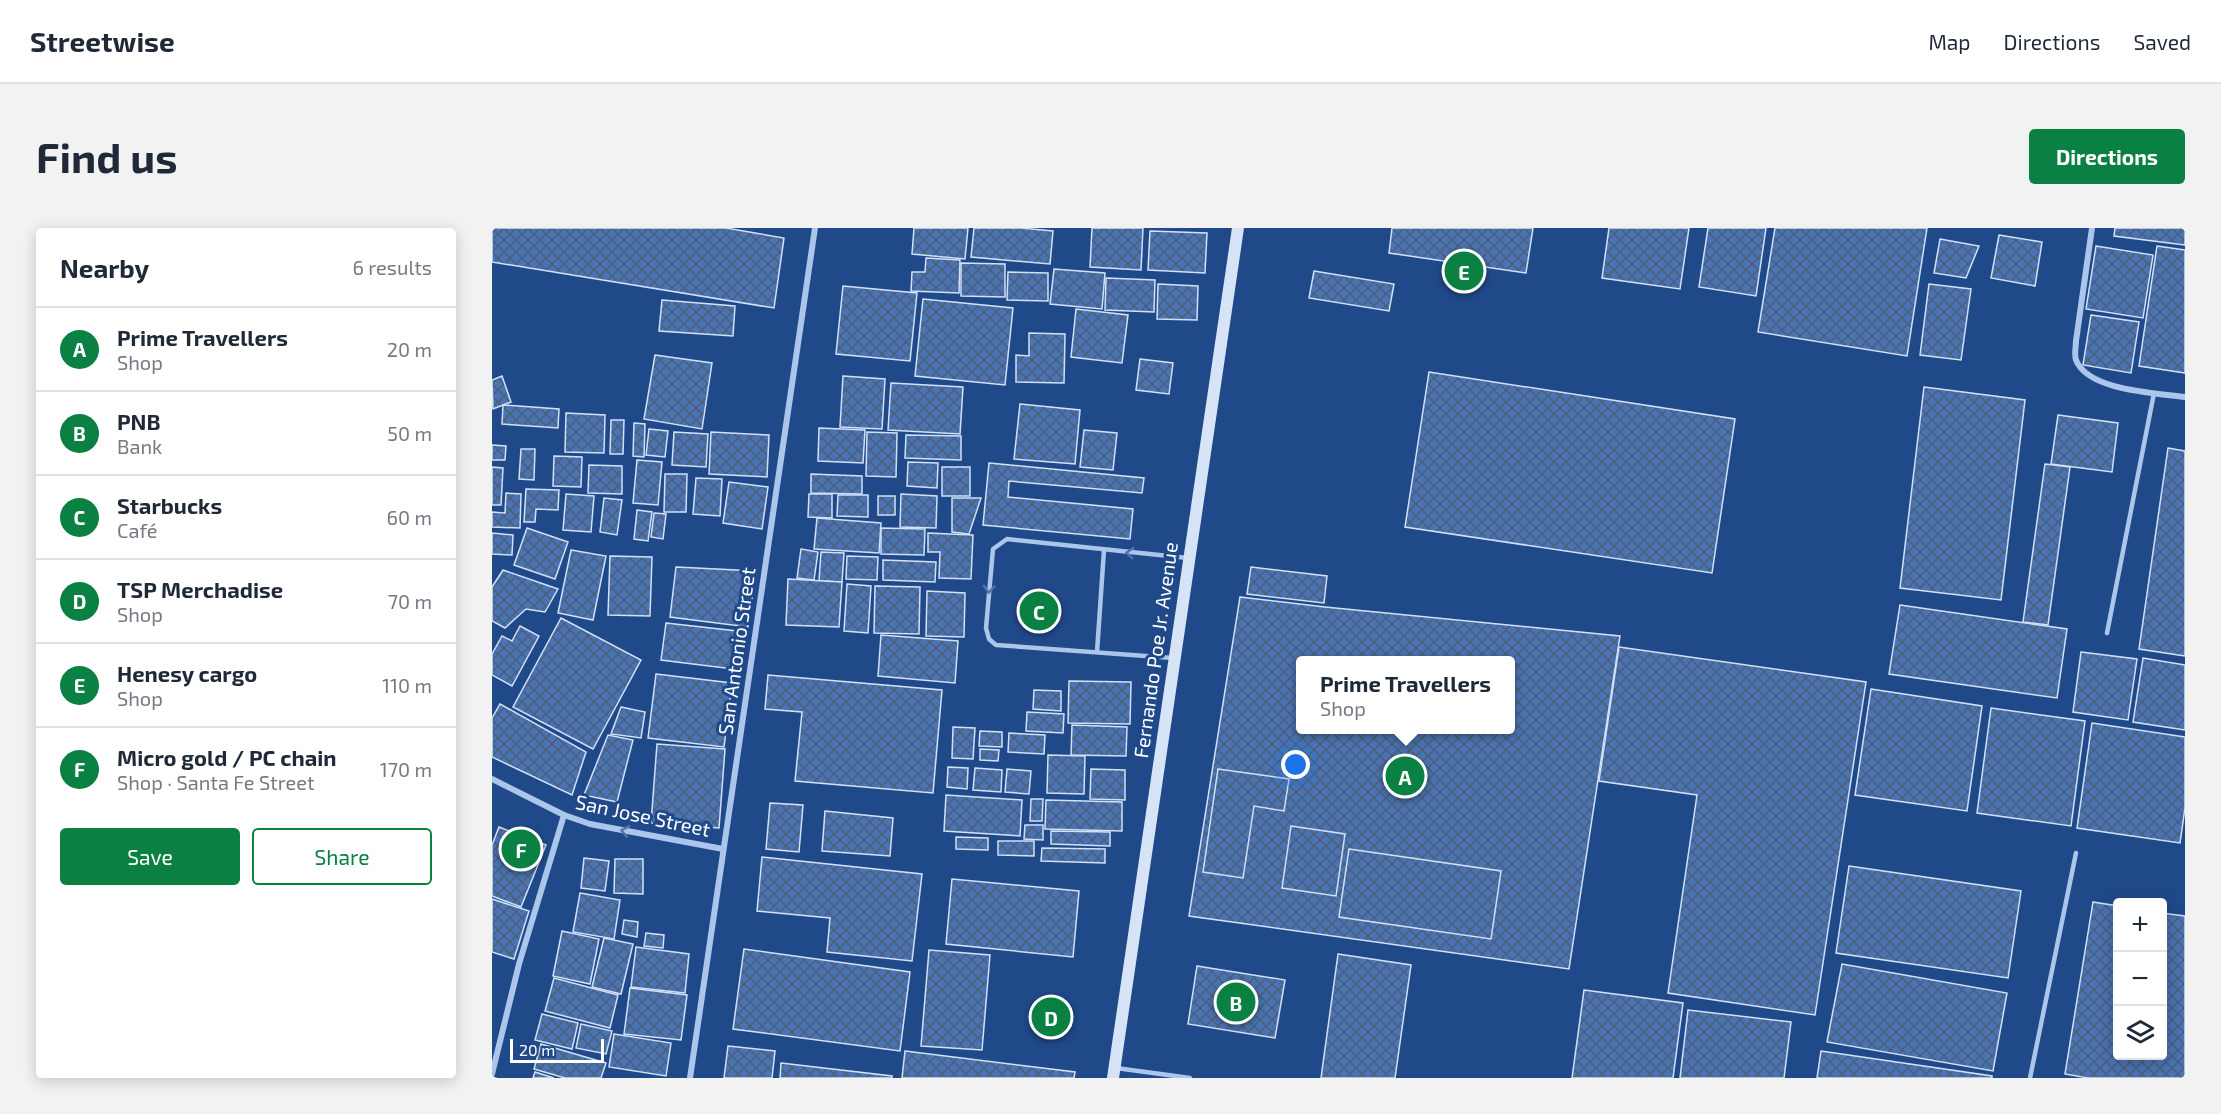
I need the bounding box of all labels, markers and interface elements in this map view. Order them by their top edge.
text: Streetwise [30,24,175,58]
text: Map [1928,29,1971,54]
text: Directions [2004,29,2100,54]
text: Saved [2133,29,2191,54]
button: Directions [2029,129,2185,184]
text: Find us [36,131,178,181]
pin: E [1444,248,1484,294]
text: Nearby [60,252,149,283]
text: 6 results [352,255,432,279]
text: Prime Travellers [117,324,288,350]
text: A [73,337,86,361]
text: 20 m [387,337,432,361]
text: Shop [117,350,163,374]
text: PNB [117,408,161,434]
text: B [73,421,86,445]
text: 50 m [387,421,432,445]
text: Bank [117,434,162,458]
text: Starbucks [117,492,222,518]
text: C [74,505,85,529]
text: 60 m [387,505,432,529]
text: Café [117,518,158,542]
street label: Fernando Poe Jr. Avenue [1128,540,1182,760]
one-way arrow [1126,547,1135,560]
street label: San Antonio Street [712,565,760,736]
text: TSP Merchadise [117,576,283,602]
one-way arrow [983,585,996,594]
pin: C [1020,588,1058,634]
text: D [73,589,86,613]
text: 70 m [388,589,432,613]
text: Shop [117,602,163,626]
popup [1296,656,1515,734]
text: Henesy cargo [117,660,257,686]
text: Prime Travellers [1320,670,1491,696]
text: E [74,673,85,697]
text: 110 m [382,673,432,697]
text: Shop [117,686,163,710]
text: Shop [1320,696,1366,720]
text: Micro gold / PC chain [117,744,337,770]
your location [1281,750,1310,779]
pin: A [1386,754,1424,798]
text: F [74,757,85,781]
text: 170 m [380,757,432,781]
text: Shop · Santa Fe Street [117,770,315,794]
street label: San Jose Street [574,789,713,841]
one-way arrow [620,825,630,838]
pin: F [501,826,540,872]
button: Save [60,828,240,885]
button: Share [252,828,432,885]
map controls [2113,898,2167,1060]
button: + [2113,898,2167,952]
button: − [2113,952,2167,1006]
pin: B [1216,980,1256,1024]
pin: D [1032,994,1070,1040]
button: layers [2113,1006,2167,1060]
scale bar [510,1036,604,1064]
text: 20 m [519,1040,555,1059]

